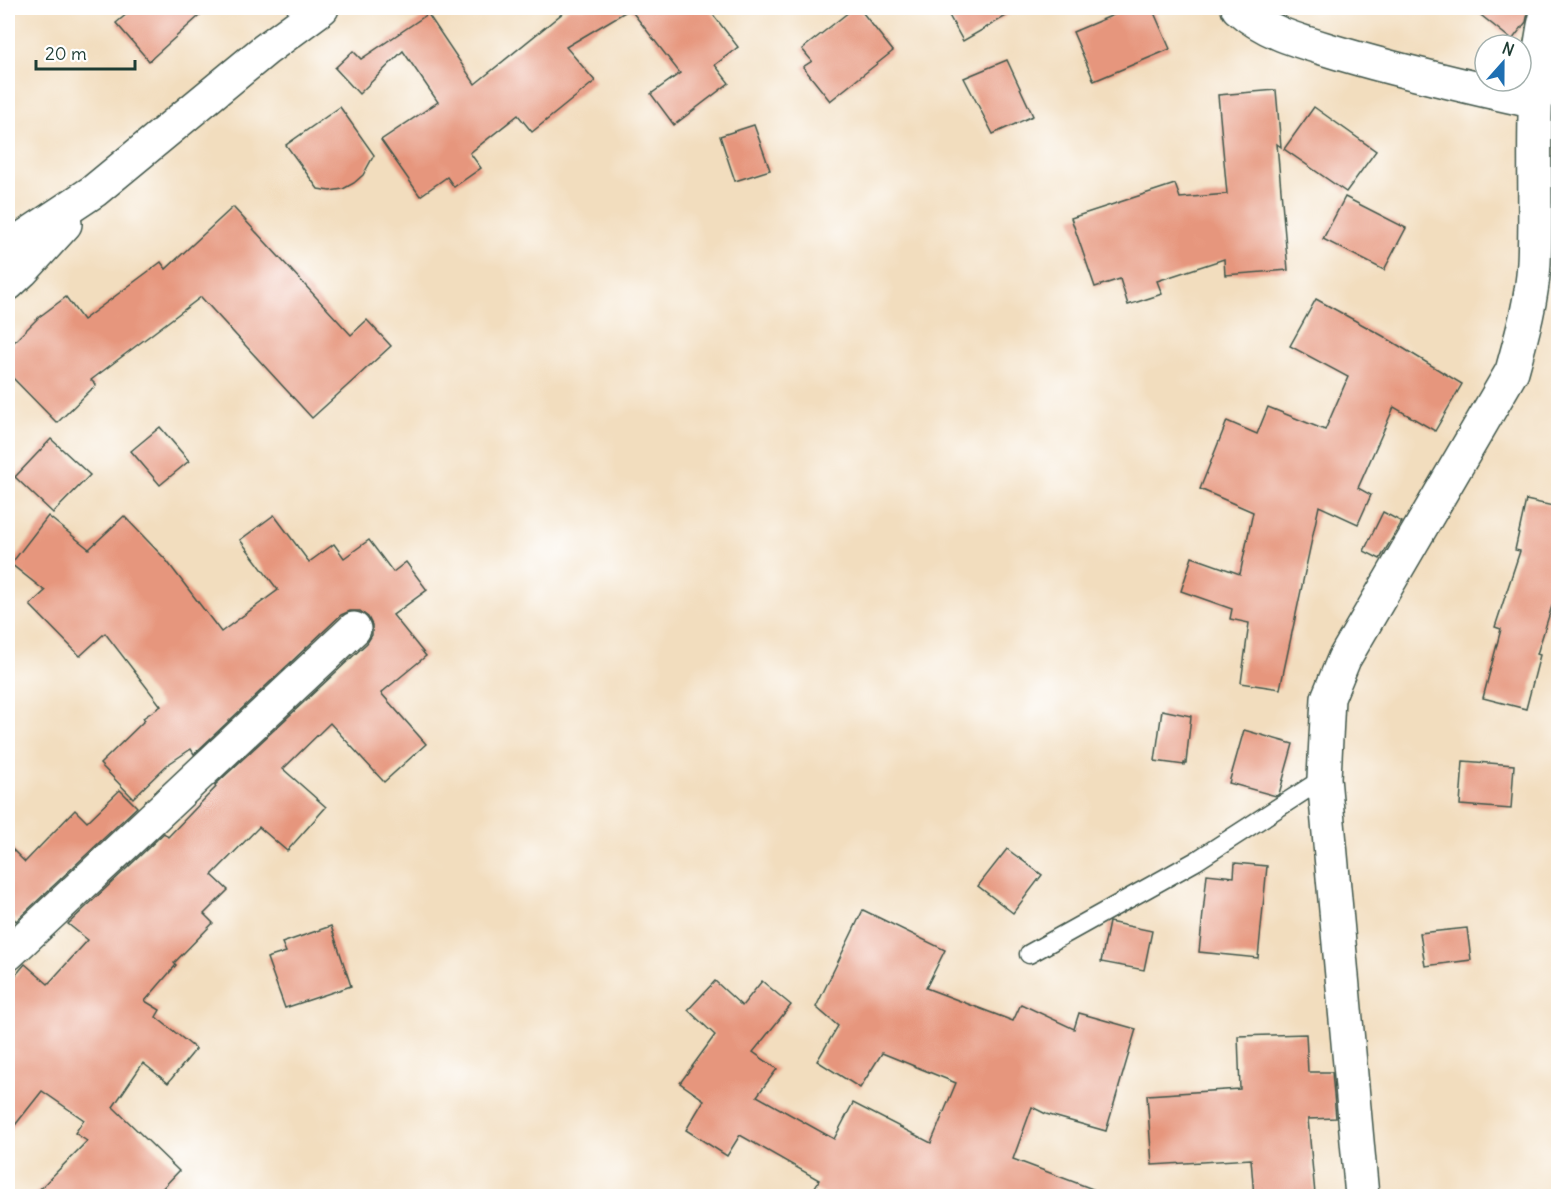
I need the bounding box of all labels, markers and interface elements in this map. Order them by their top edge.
scale bar [36,33,135,71]
north arrow [1473,33,1533,93]
text: N [1500,38,1517,60]
text: 20 m [45,42,87,65]

